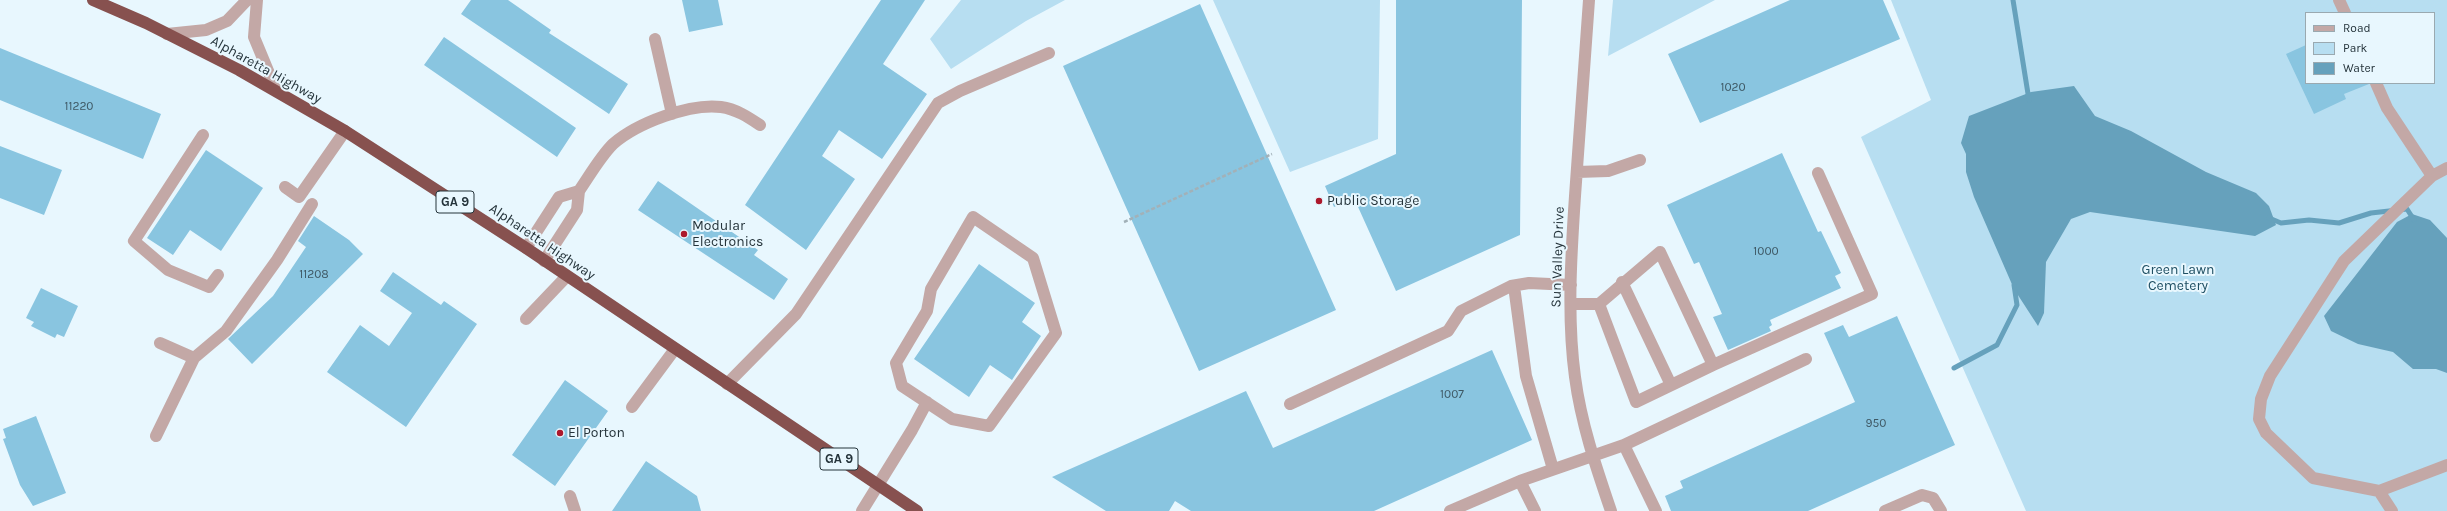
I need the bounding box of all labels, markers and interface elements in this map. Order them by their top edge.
legend [2305,12,2435,84]
text: Road [2343,21,2371,35]
street label: Alpharetta Highway [208,33,324,107]
text: Park [2343,41,2367,55]
text: Water [2343,61,2375,75]
house number: 1020 [1720,81,1746,95]
house number: 11220 [65,100,93,114]
road number: GA 9 [436,191,474,213]
place label: Public Storage [1327,193,1419,209]
marker: Public Storage [1314,196,1324,206]
street label: Alpharetta Highway [486,200,598,284]
street label: Sun Valley Drive [1548,206,1568,308]
place label: Modular Electronics [692,218,763,250]
marker: Modular Electronics [679,229,689,239]
house number: 1000 [1753,245,1779,259]
park label: Green Lawn Cemetery [2141,262,2215,294]
house number: 11208 [299,268,329,282]
house number: 1007 [1440,388,1464,402]
house number: 950 [1866,417,1886,431]
place label: El Porton [568,425,625,441]
marker: El Porton [555,428,565,438]
road number: GA 9 [820,448,858,470]

